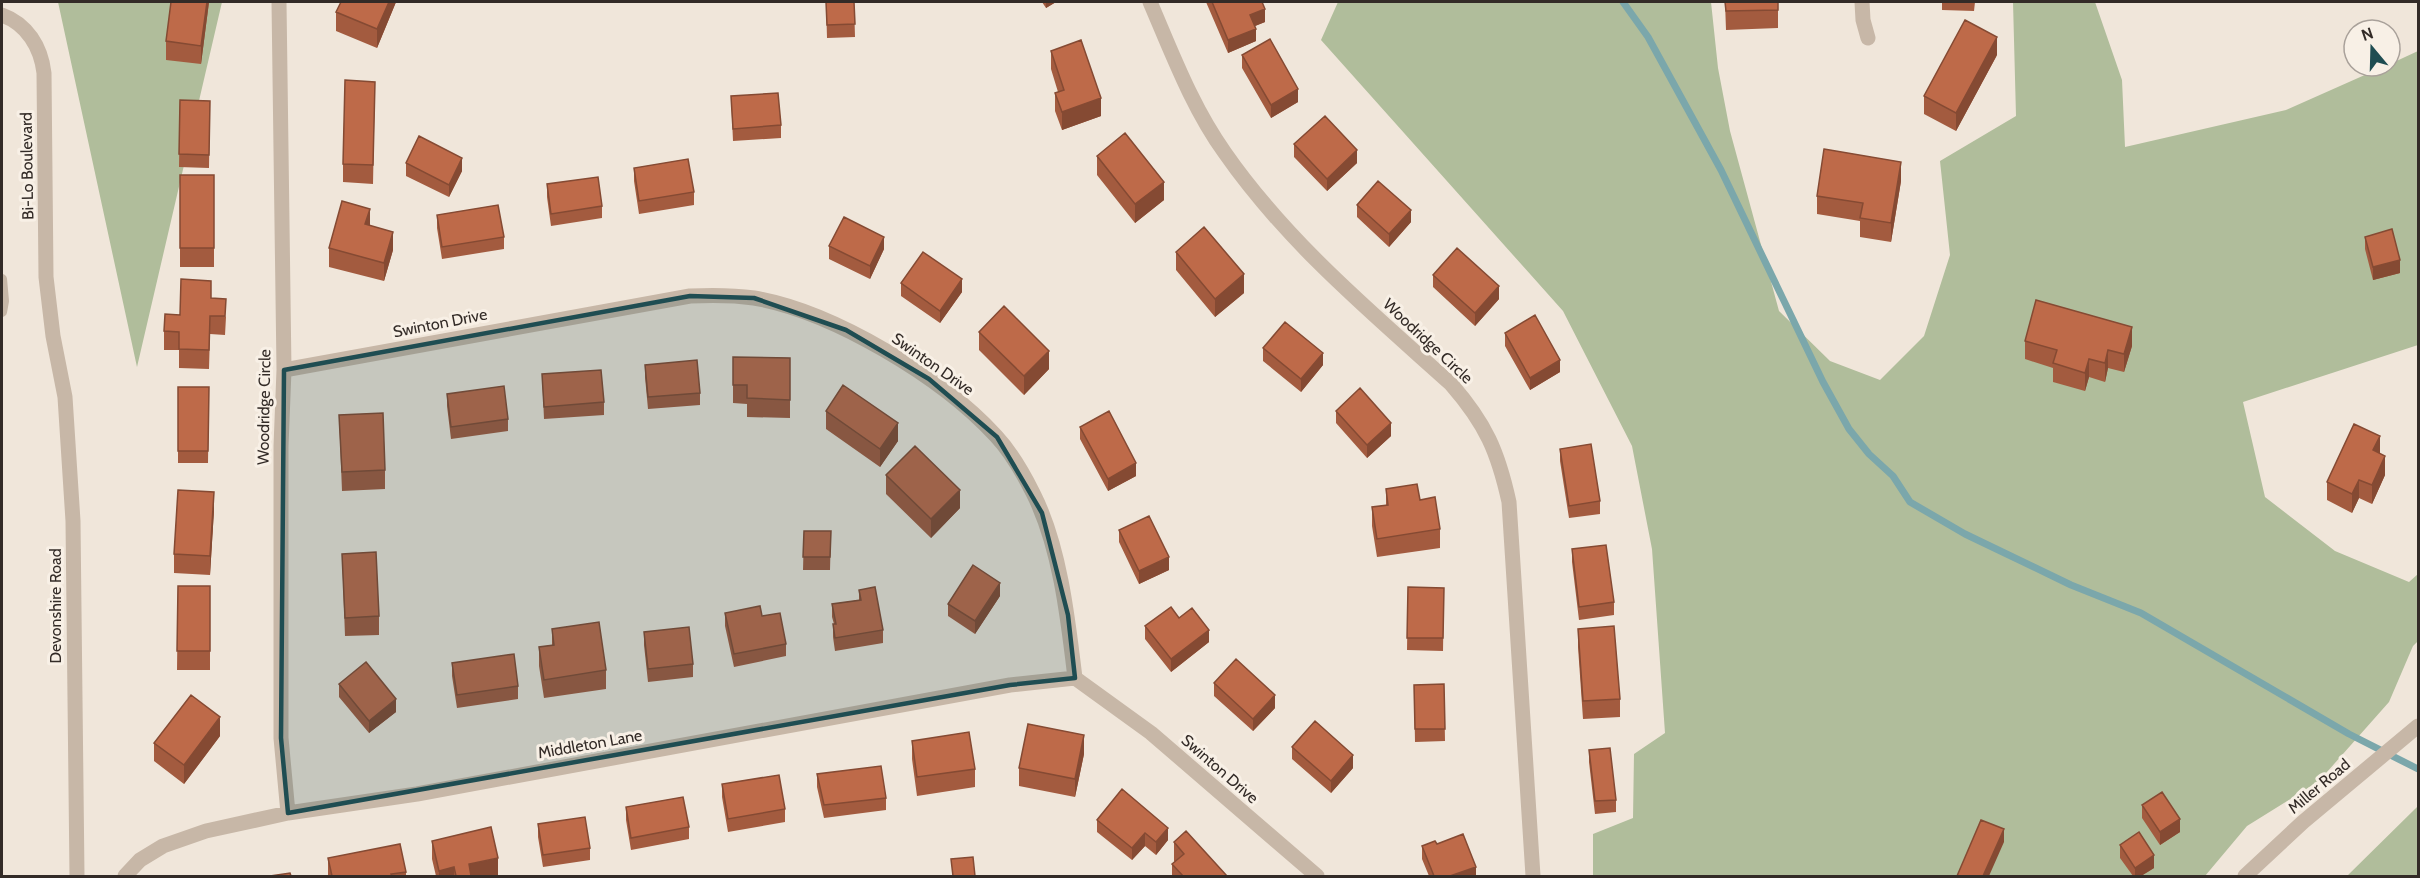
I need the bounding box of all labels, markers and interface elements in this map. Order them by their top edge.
north arrow [2342,18,2402,78]
text: N [2359,23,2376,45]
street label: Bi-Lo Boulevard [17,112,37,220]
street label: Woodridge Circle [1379,295,1477,387]
street label: Swinton Drive [391,305,489,341]
street label: Swinton Drive [888,329,978,399]
street label: Woodridge Circle [253,349,275,465]
street label: Devonshire Road [46,548,65,664]
street label: Middleton Lane [536,725,644,763]
street label: Swinton Drive [1178,730,1262,808]
street label: Miller Road [2284,755,2354,817]

